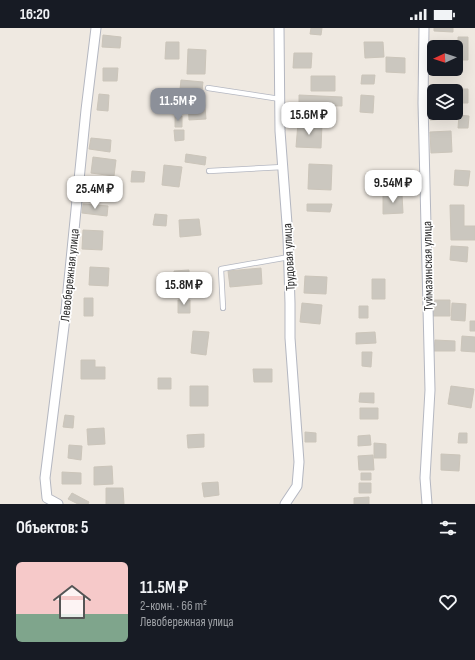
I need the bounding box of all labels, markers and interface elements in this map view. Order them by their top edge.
text: 16:20 [20,5,50,24]
north arrow [427,40,463,76]
map controls [427,40,463,120]
button: layers [427,84,463,120]
pin: 11.5M ₽ [141,88,215,122]
text: 11.5M ₽ [160,93,196,109]
pin: 15.6M ₽ [272,102,346,136]
text: 15.6M ₽ [290,107,328,123]
pin: 9.54M ₽ [356,170,430,204]
text: 9.54M ₽ [374,175,412,191]
pin: 25.4M ₽ [58,176,132,210]
text: 25.4M ₽ [76,181,114,197]
street label: Туймазинская улица [419,221,437,311]
street label: Трудовая улица [279,223,299,291]
street label: Левобережная улица [57,228,83,322]
pin: 15.8M ₽ [147,272,221,306]
text: 15.8M ₽ [165,277,203,293]
icon: filters [437,517,459,539]
text: Объектов: 5 [16,518,89,538]
icon: home [48,578,96,626]
text: 11.5M ₽ [140,578,188,598]
icon: heart [437,591,459,613]
text: 2-комн. · 66 m² [140,598,207,614]
text: Левобережная улица [140,614,234,630]

